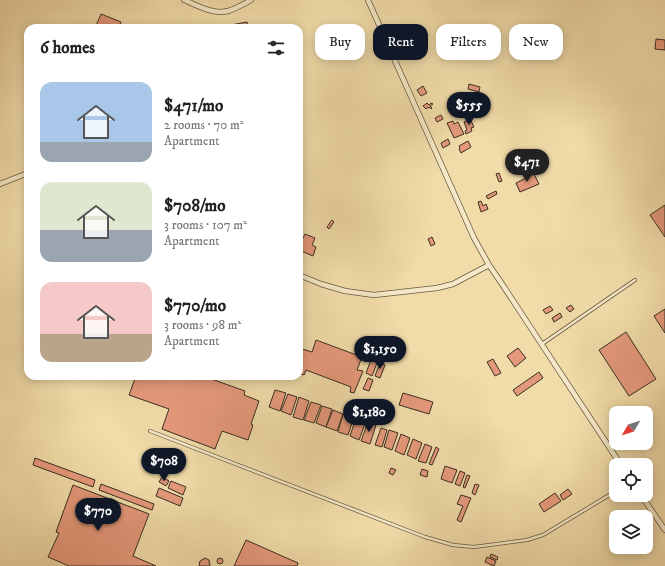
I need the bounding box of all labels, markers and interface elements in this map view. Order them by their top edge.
chip: Buy [315,24,365,60]
chip: Rent [373,24,428,60]
chip: Filters [436,24,501,60]
chip: New [509,24,563,60]
text: 6 homes [40,37,95,59]
icon: filters [265,37,287,59]
pin: $555 [445,92,493,126]
text: $471/mo [164,95,223,117]
text: $555 [456,97,482,113]
icon: home [72,98,120,146]
text: 2 rooms · 70 m² [164,117,244,133]
text: Apartment [164,133,219,149]
pin: $471 [503,149,551,183]
text: $471 [514,154,540,170]
text: $708/mo [164,195,226,217]
icon: home [72,198,120,246]
text: 3 rooms · 107 m² [164,217,247,233]
text: Apartment [164,233,219,249]
text: $770/mo [164,295,226,317]
icon: home [72,298,120,346]
text: 3 rooms · 98 m² [164,317,241,333]
text: Apartment [164,333,219,349]
pin: $1,150 [347,336,413,370]
text: $1,150 [363,341,397,357]
pin: $1,180 [336,399,402,433]
text: $1,180 [352,404,386,420]
north arrow [609,406,653,450]
map controls [609,406,653,554]
pin: $708 [140,448,188,482]
text: $708 [150,453,178,469]
button: locate [609,458,653,502]
pin: $770 [74,498,122,532]
text: $770 [84,503,112,519]
button: layers [609,510,653,554]

